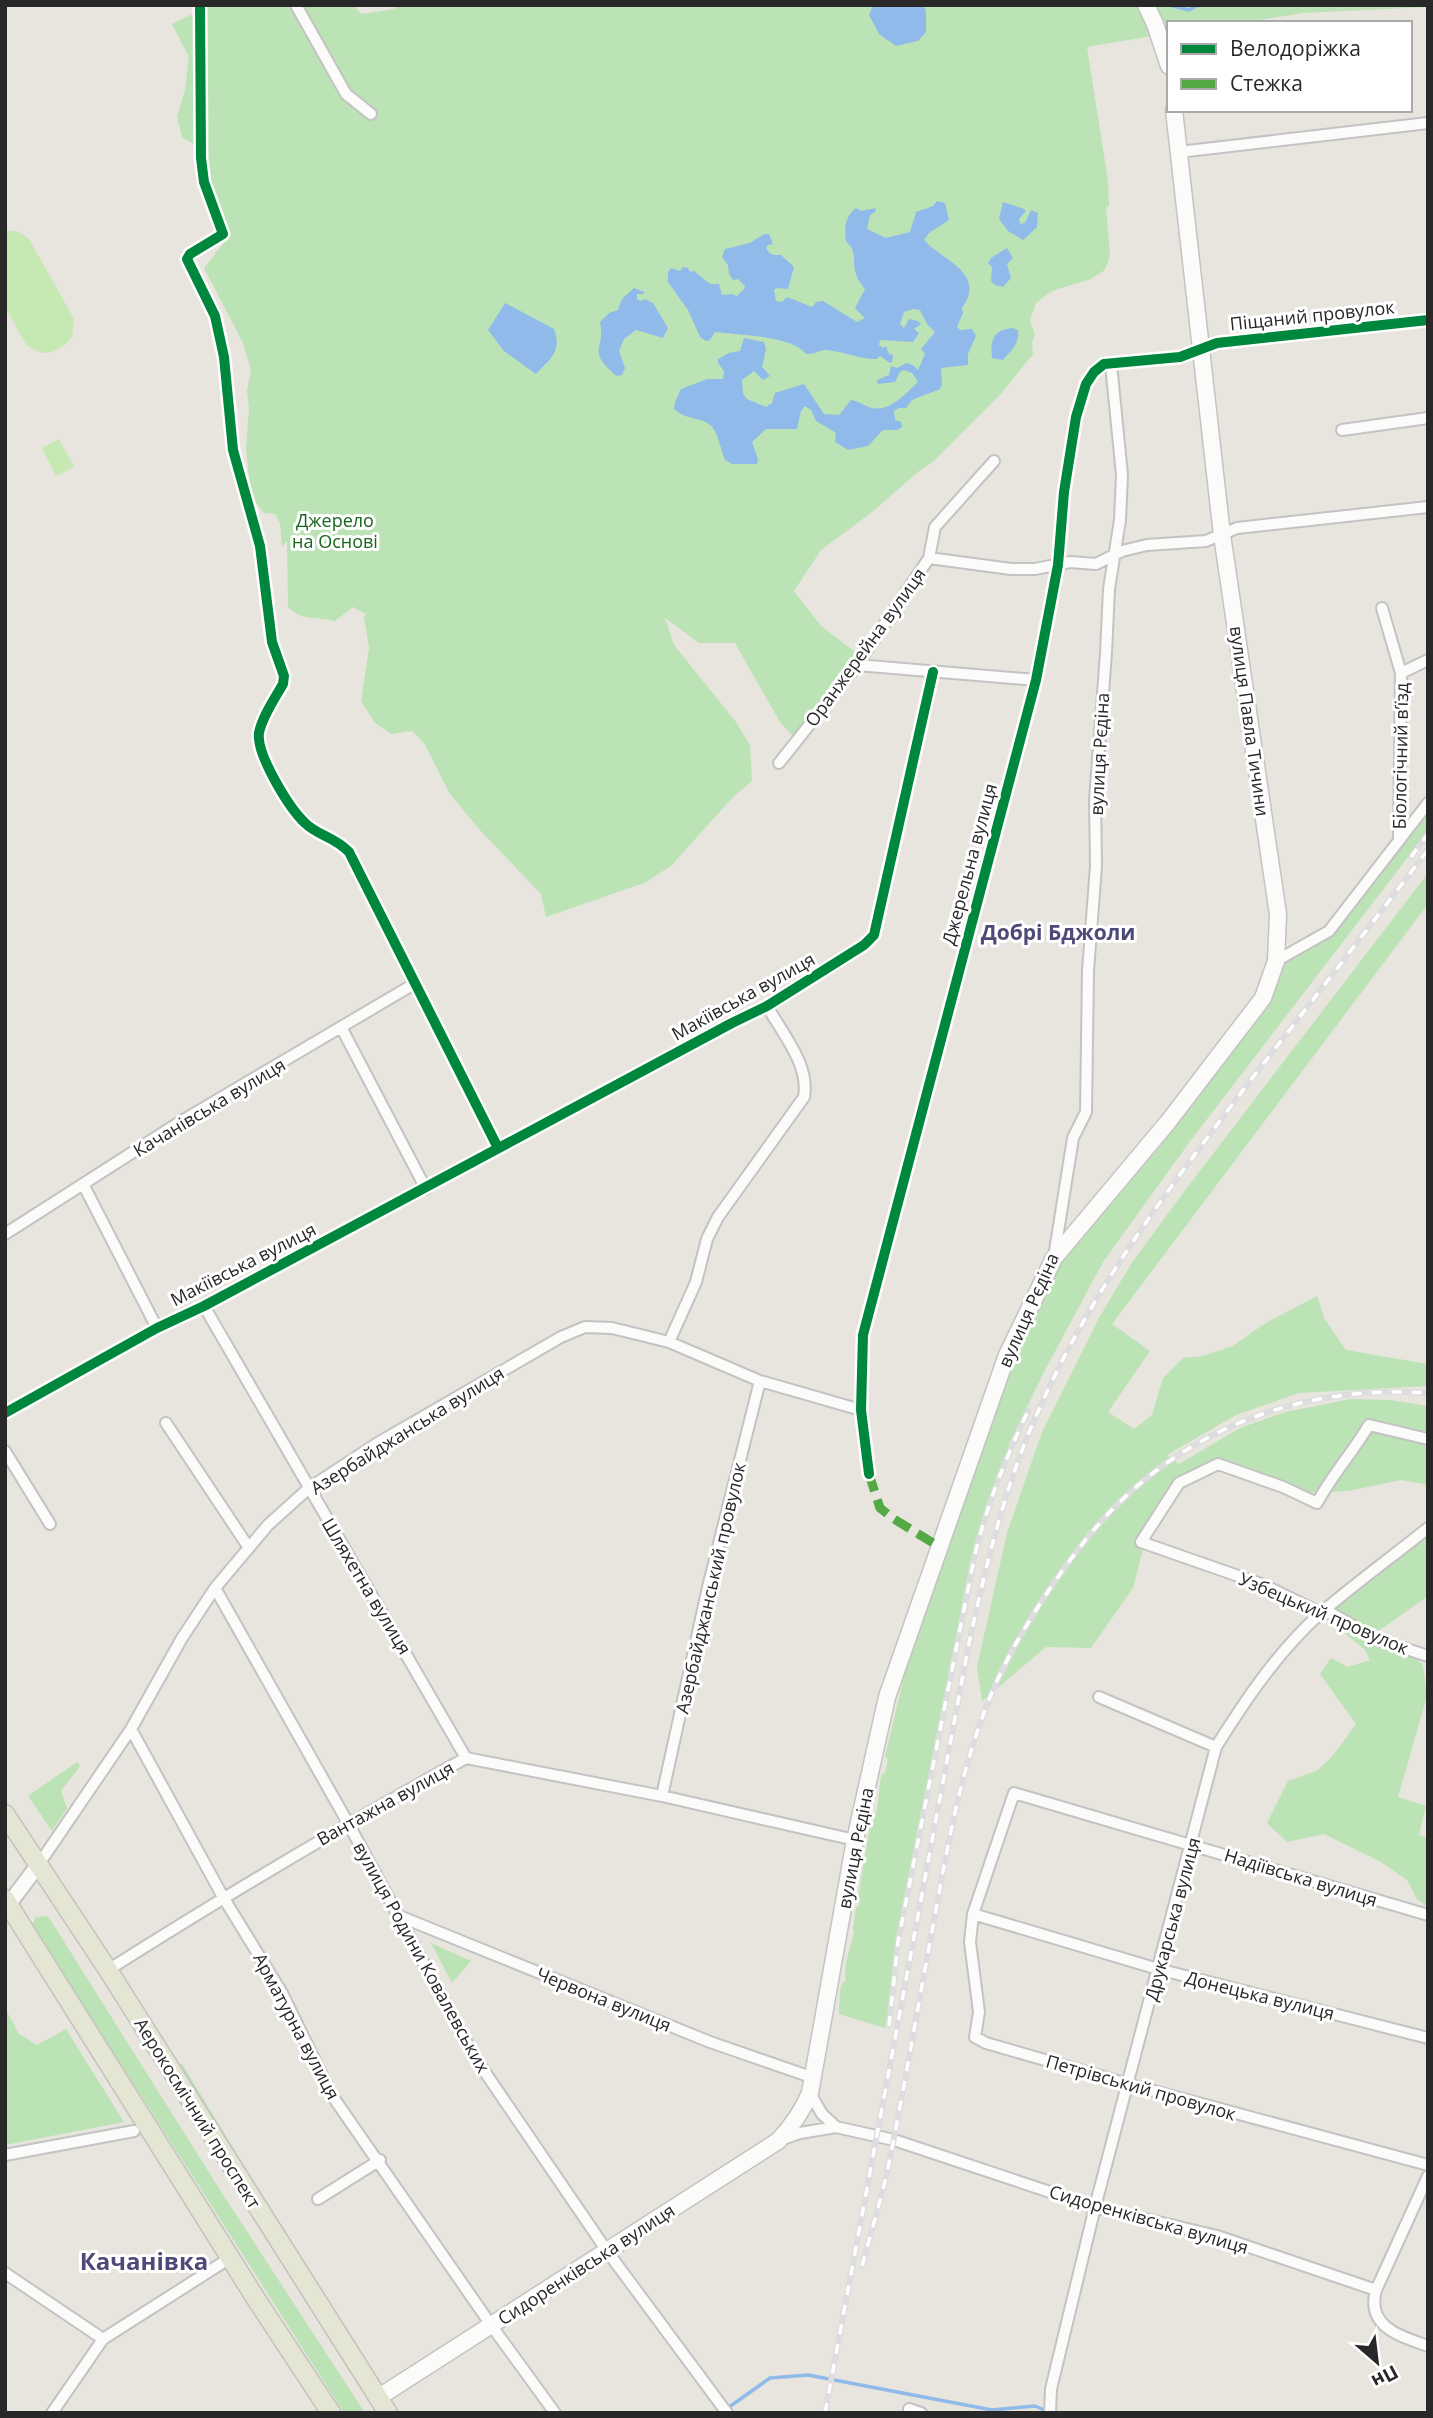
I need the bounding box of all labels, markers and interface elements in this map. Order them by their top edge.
legend [1167,21,1412,112]
text: Велодоріжка [1230,34,1361,62]
text: Стежка [1230,69,1303,97]
street label: Піщаний провулок [1228,294,1396,336]
park label: Джерело на Основі [292,508,378,553]
street label: Оранжерейна вулиця [799,563,931,731]
street label: вулиця Павла Тичини [1225,624,1275,818]
street label: Біологічний в’їзд [1387,682,1413,830]
street label: вулиця Рєдіна [1084,692,1114,816]
street label: Джерельна вулиця [936,781,1002,947]
district label: Добрі Бджоли [981,918,1135,946]
street label: Макіївська вулиця [667,947,819,1045]
street label: Качанівська вулиця [128,1052,290,1162]
street label: Макіївська вулиця [166,1217,320,1311]
street label: вулиця Рєдіна [992,1249,1064,1371]
street label: Азербайджанська вулиця [306,1361,508,1499]
street label: Азербайджанський провулок [669,1459,751,1716]
street label: Шляхетна вулиця [317,1513,417,1659]
street label: Узбецький провулок [1235,1566,1413,1660]
street label: Вантажна вулиця [312,1755,458,1851]
street label: вулиця Рєдіна [831,1785,879,1911]
street label: Друкарська вулиця [1139,1835,1205,2003]
street label: вулиця Родини Ковалевських [348,1837,496,2077]
street label: Надіївська вулиця [1222,1842,1380,1912]
street label: Арматурна вулиця [248,1949,346,2103]
street label: Червона вулиця [533,1961,675,2037]
street label: Донецька вулиця [1183,1965,1337,2025]
street label: Аерокосмічний проспект [129,2013,267,2213]
street label: Петрівський провулок [1043,2048,1239,2126]
street label: Сидоренківська вулиця [1047,2179,1251,2259]
street label: Сидоренківська вулиця [493,2198,679,2330]
district label: Качанівка [80,2244,208,2277]
north arrow [1342,2327,1412,2397]
text: Пн [1367,2359,1403,2395]

